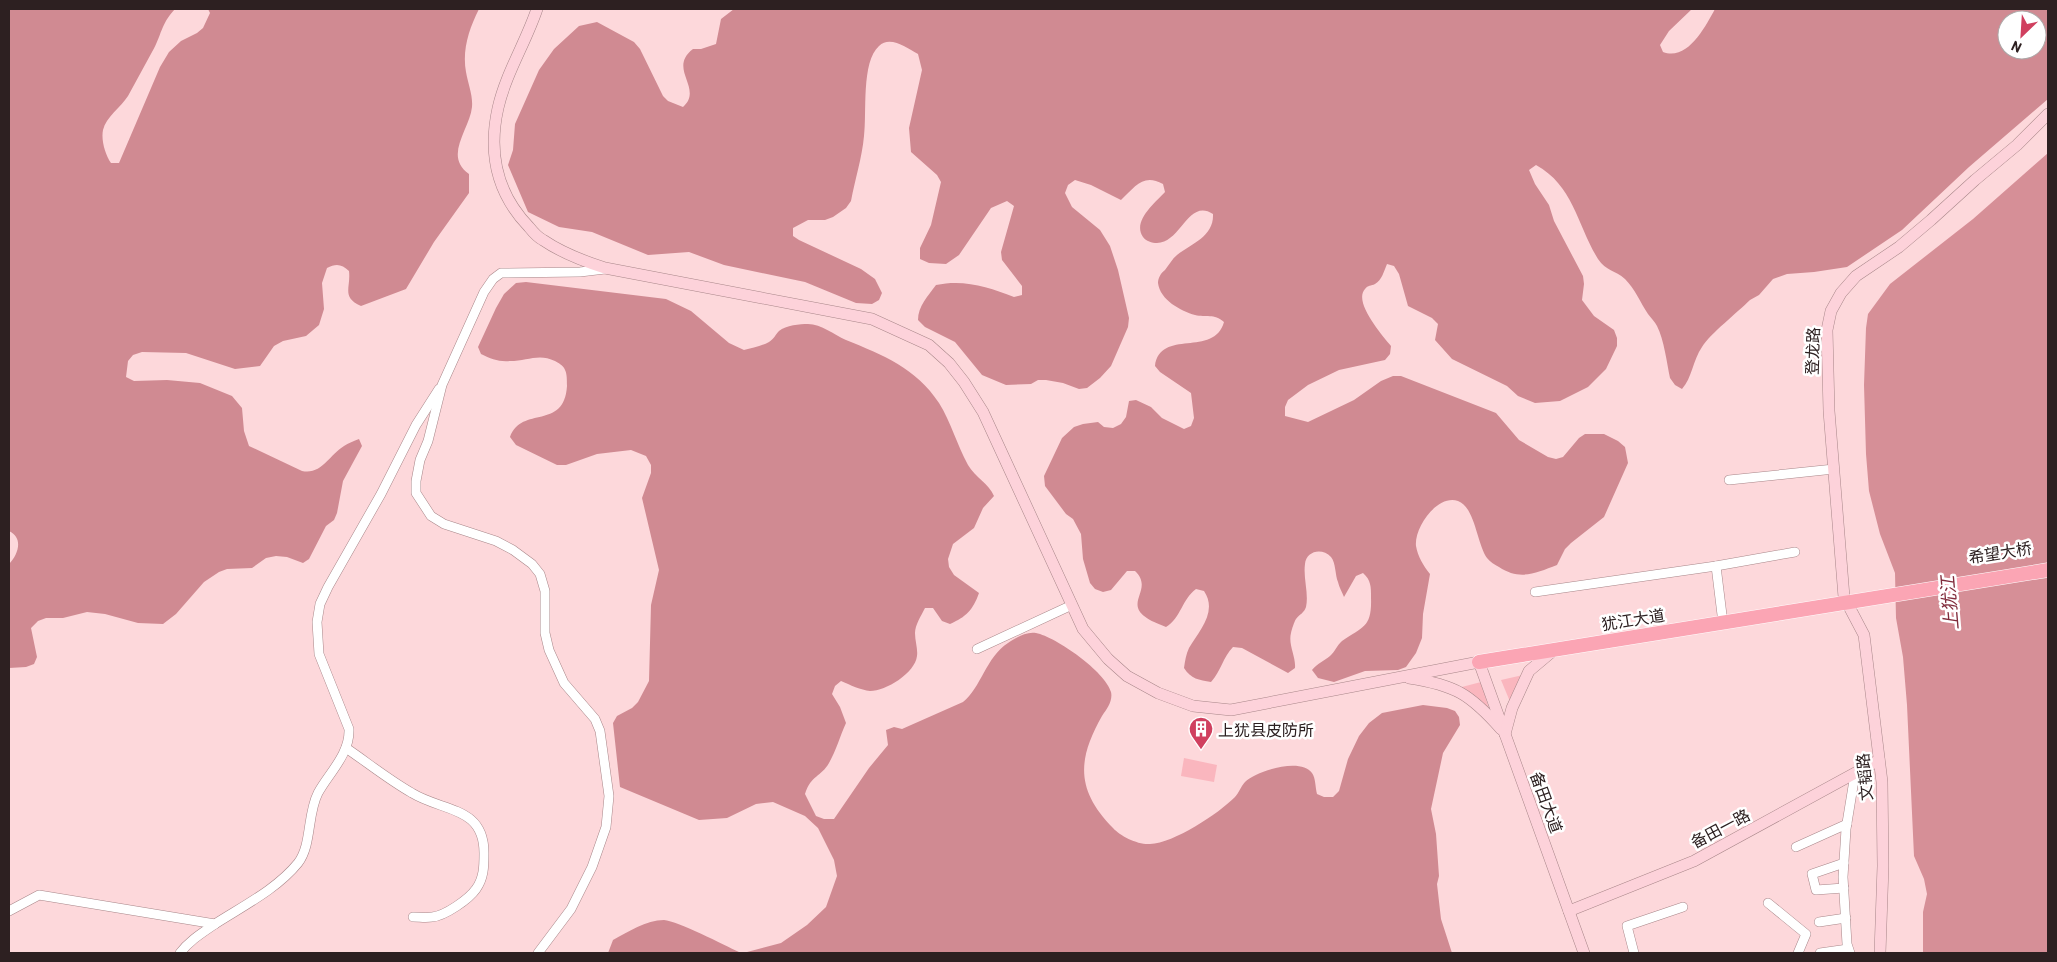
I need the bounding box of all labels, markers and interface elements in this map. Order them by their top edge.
north arrow [1997,10,2047,60]
text: N [2008,38,2024,57]
street label: 登龙路 [1802,327,1822,375]
street label: 希望大桥 [1967,538,2033,566]
water label: 上犹江 [1936,573,1962,631]
street label: 犹江大道 [1600,605,1666,633]
building icon: 上犹县皮防所 [1188,716,1214,750]
place label: 上犹县皮防所 [1218,720,1314,739]
street label: 文韬路 [1852,752,1876,802]
street label: 备田大道 [1527,769,1567,835]
street label: 备田一路 [1687,805,1753,851]

